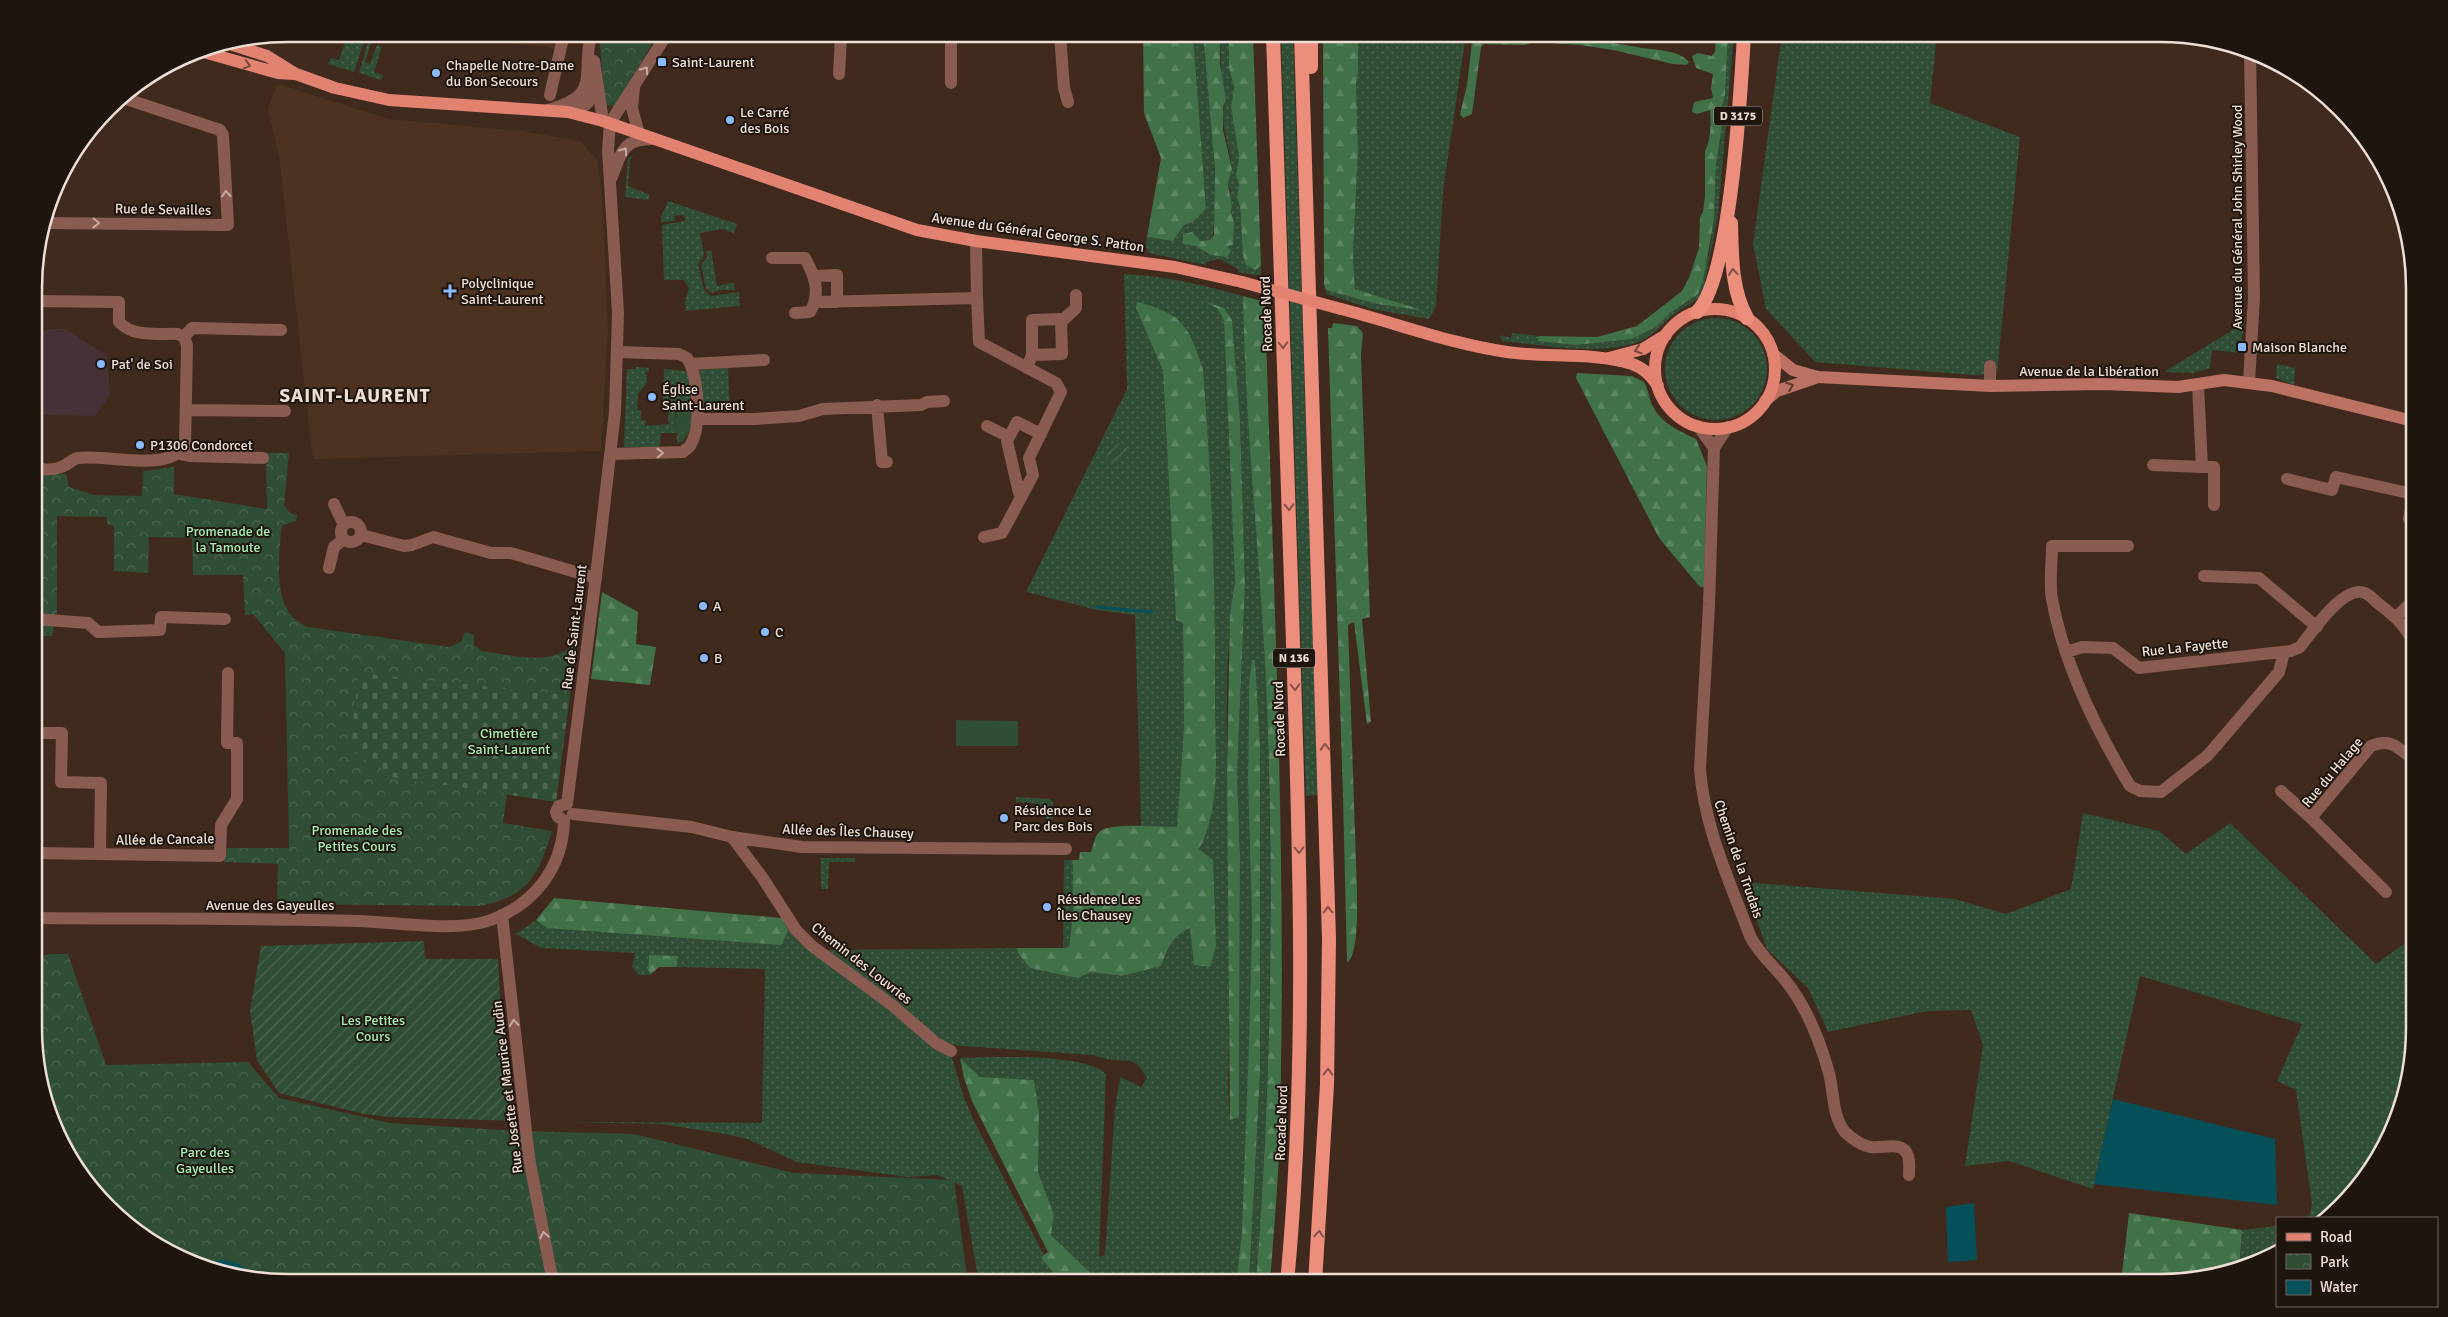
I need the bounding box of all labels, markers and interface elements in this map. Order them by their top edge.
place label: Saint-Laurent [672,54,755,71]
marker: Saint-Laurent [656,56,668,68]
place label: Chapelle Notre-Dame du Bon Secours [446,57,574,90]
one-way arrow [243,59,252,70]
one-way arrow [638,66,648,75]
marker: Chapelle Notre-Dame du Bon Secours [430,67,442,79]
place label: Le Carré des Bois [740,104,790,137]
street label: Avenue du Général John Shirley Wood [2229,104,2246,330]
road number: D 3175 [1714,106,1762,125]
marker: Le Carré des Bois [724,114,736,126]
one-way arrow [618,147,627,157]
one-way arrow [221,190,232,198]
street label: Rue de Sevailles [115,200,211,219]
street label: Avenue du Général George S. Patton [931,209,1145,256]
one-way arrow [93,218,101,228]
one-way arrow [1728,268,1739,276]
place label: Polyclinique Saint-Laurent [461,275,544,308]
street label: Rocade Nord [1257,276,1276,352]
marker: Polyclinique Saint-Laurent [443,284,457,298]
place label: Maison Blanche [2252,339,2347,356]
marker: Maison Blanche [2236,341,2248,353]
one-way arrow [1278,342,1288,349]
one-way arrow [1634,344,1643,354]
place label: Pat' de Soi [111,356,173,373]
marker: Pat' de Soi [95,358,107,370]
street label: Avenue de la Libération [2019,363,2159,380]
place label: Église Saint-Laurent [662,381,745,414]
one-way arrow [1785,382,1794,392]
district label: SAINT-LAURENT [280,384,430,408]
marker: Église Saint-Laurent [646,391,658,403]
place label: P1306 Condorcet [150,437,253,454]
marker: P1306 Condorcet [134,439,146,451]
one-way arrow [656,448,664,458]
one-way arrow [1283,503,1294,511]
park label: Promenade de la Tamoute [186,523,270,556]
street label: Rue de Saint-Laurent [558,563,591,691]
place label: A [713,598,722,615]
marker: A [697,600,709,612]
place label: C [775,624,783,641]
marker: C [759,626,771,638]
street label: Rue La Fayette [2141,634,2229,660]
road number: N 136 [1273,648,1315,668]
place label: B [714,650,722,667]
marker: B [698,652,710,664]
street label: Rocade Nord [1270,681,1289,757]
one-way arrow [1289,683,1300,691]
park label: Cimetière Saint-Laurent [468,725,550,758]
street label: Rue du Halage [2298,734,2367,811]
one-way arrow [1319,743,1330,751]
street label: Chemin de la Trudais [1710,798,1767,921]
place label: Résidence Le Parc des Bois [1014,802,1093,835]
marker: Résidence Le Parc des Bois [998,812,1010,824]
street label: Allée des Îles Chausey [782,821,915,842]
park label: Promenade des Petites Cours [312,822,402,855]
street label: Allée de Cancale [116,830,215,849]
one-way arrow [1294,846,1304,854]
place label: Résidence Les Îles Chausey [1056,891,1141,924]
street label: Avenue des Gayeulles [206,897,334,914]
marker: Résidence Les Îles Chausey [1041,901,1053,913]
one-way arrow [1323,905,1334,913]
street label: Chemin des Louvries [808,919,915,1008]
street label: Rue Josette et Maurice Audin [488,1000,527,1174]
park label: Les Petites Cours [341,1012,405,1045]
one-way arrow [509,1018,520,1026]
one-way arrow [1322,1068,1333,1076]
street label: Rocade Nord [1272,1085,1291,1161]
park label: Parc des Gayeulles [176,1144,234,1177]
legend [2276,1217,2438,1307]
text: Road [2320,1228,2352,1246]
one-way arrow [1313,1230,1324,1238]
one-way arrow [539,1231,549,1240]
text: Park [2320,1253,2349,1271]
text: Water [2320,1278,2358,1296]

